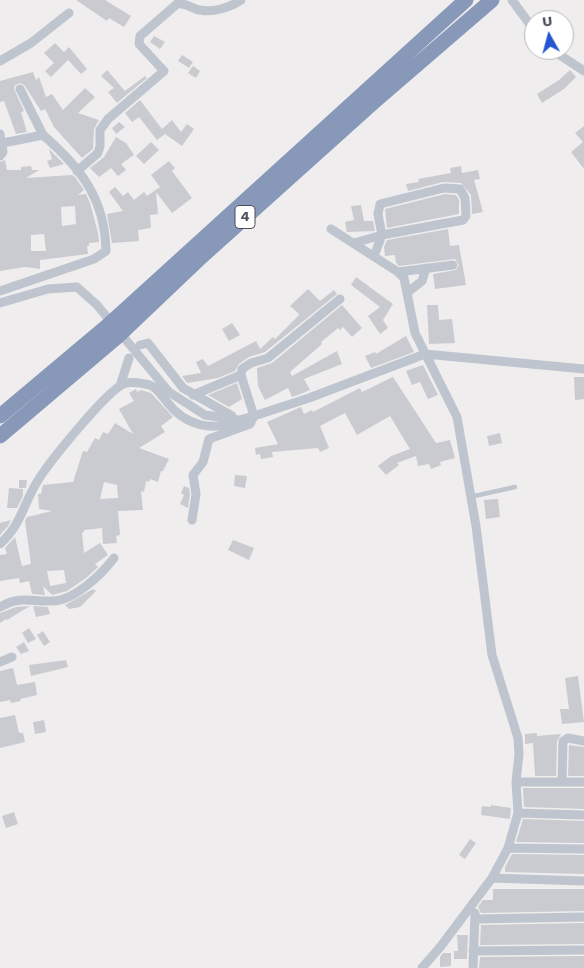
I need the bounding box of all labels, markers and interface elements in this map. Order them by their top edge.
north arrow [524,10,574,60]
text: U [541,13,553,30]
road number: 4 [235,206,255,228]

